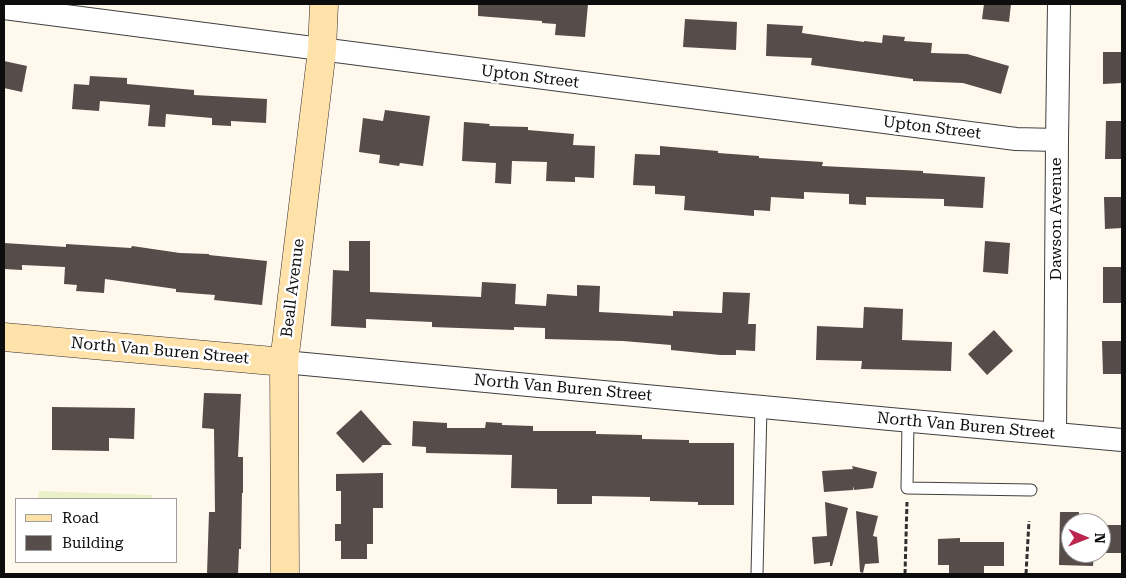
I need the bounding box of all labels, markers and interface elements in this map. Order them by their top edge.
street label: Upton Street [480,61,580,93]
street label: Upton Street [882,112,982,144]
street label: Dawson Avenue [1046,158,1066,280]
street label: Beall Avenue [277,237,309,339]
street label: North Van Buren Street [70,334,250,368]
street label: North Van Buren Street [473,371,653,405]
street label: North Van Buren Street [876,409,1056,443]
legend [15,498,178,563]
text: Road [62,509,99,527]
north arrow [1061,513,1111,563]
text: N [1092,533,1108,544]
text: Building [62,534,123,552]

